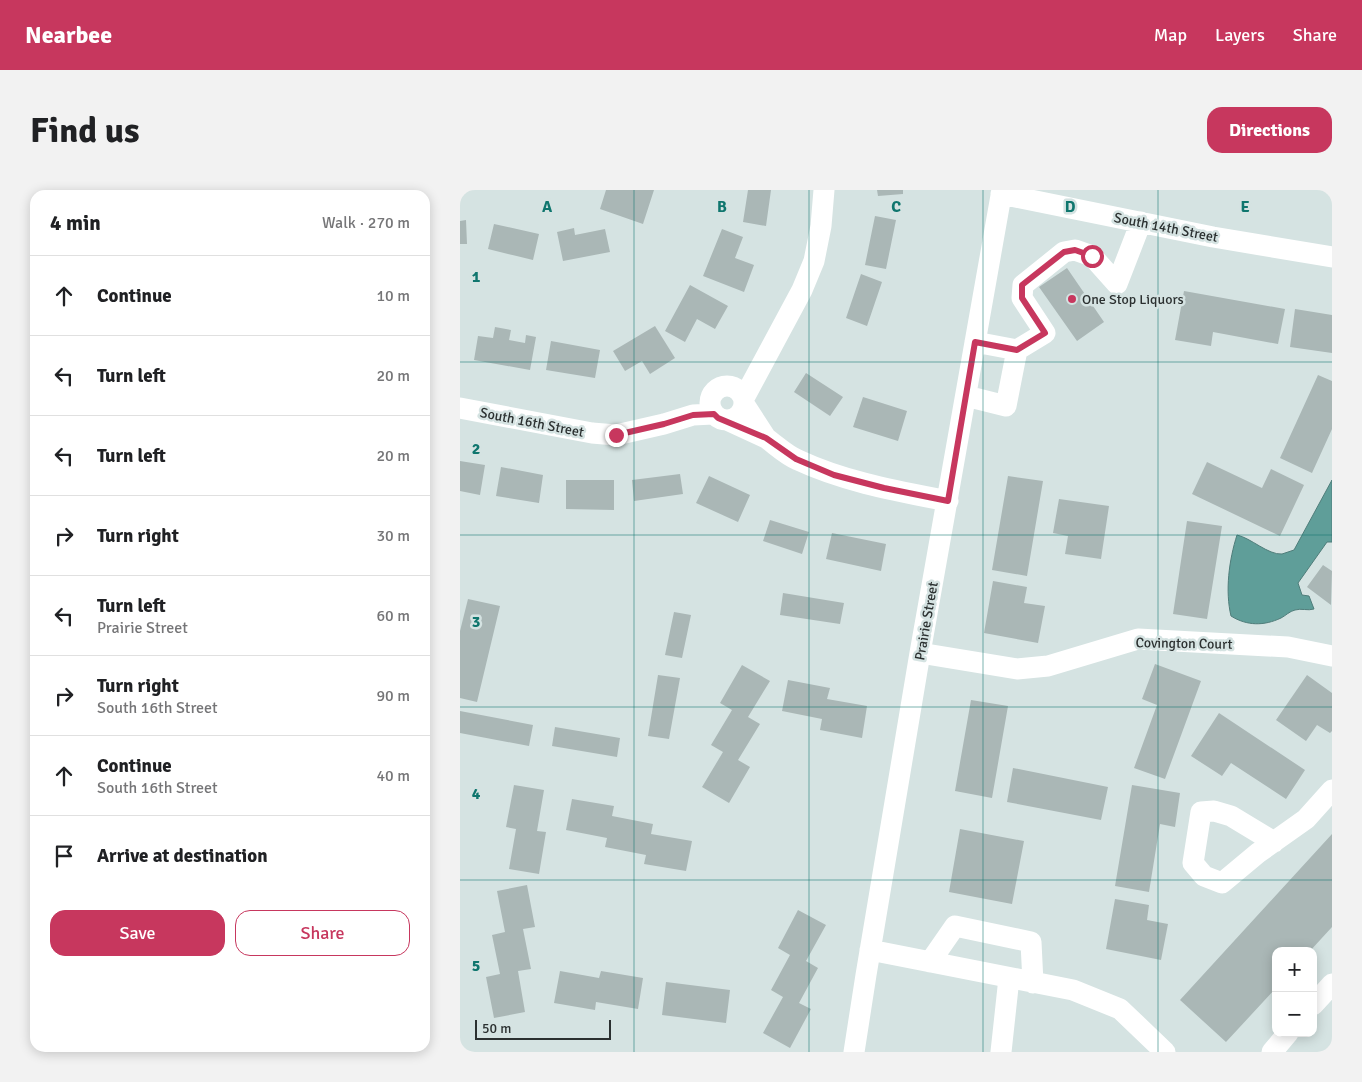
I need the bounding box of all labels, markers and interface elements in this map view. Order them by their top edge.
text: Nearbee [25,20,112,50]
text: Map [1154,24,1187,46]
text: Layers [1215,24,1265,46]
text: Share [1293,24,1337,46]
button: Directions [1207,107,1332,153]
text: Find us [30,109,140,152]
text: A [542,197,553,217]
text: B [717,197,727,217]
text: C [891,197,901,217]
text: D [1065,197,1076,217]
text: E [1240,197,1250,217]
street label: South 14th Street [1112,209,1219,246]
text: 4 min [50,210,101,236]
text: Walk · 270 m [322,213,410,233]
route start [1081,245,1104,268]
text: 1 [472,267,481,287]
icon: ahead [50,282,78,310]
text: Continue [97,284,172,308]
text: 10 m [376,286,410,306]
place label: One Stop Liquors [1082,291,1184,308]
marker: One Stop Liquors [1066,293,1078,305]
icon: left [50,362,78,390]
text: Turn left [97,364,166,388]
text: 20 m [376,366,410,386]
street label: South 16th Street [478,404,585,441]
route end [605,424,628,447]
text: 2 [472,439,480,459]
icon: left [50,442,78,470]
text: Turn left [97,444,166,468]
text: 20 m [376,446,410,466]
icon: right [50,522,78,550]
text: Turn right [97,524,179,548]
text: 30 m [376,526,410,546]
street label: Prairie Street [911,580,942,662]
text: Turn left [97,594,166,618]
icon: left [50,602,78,630]
text: 60 m [376,606,410,626]
text: 3 [472,612,480,632]
text: Prairie Street [97,618,188,638]
street label: Covington Court [1135,634,1233,653]
text: Turn right [97,674,179,698]
icon: right [50,682,78,710]
text: 90 m [376,686,410,706]
text: South 16th Street [97,698,218,718]
text: Continue [97,754,172,778]
icon: ahead [50,762,78,790]
text: 40 m [376,766,410,786]
text: South 16th Street [97,778,218,798]
text: 4 [472,784,481,804]
icon: arrive [50,842,78,870]
text: Arrive at destination [97,844,268,868]
button: Save [50,910,225,956]
button: Share [235,910,410,956]
map controls [1272,947,1317,1037]
button: + [1272,947,1317,992]
text: 5 [472,956,480,976]
button: − [1272,992,1317,1037]
scale bar [475,1017,611,1040]
text: 50 m [482,1020,511,1037]

